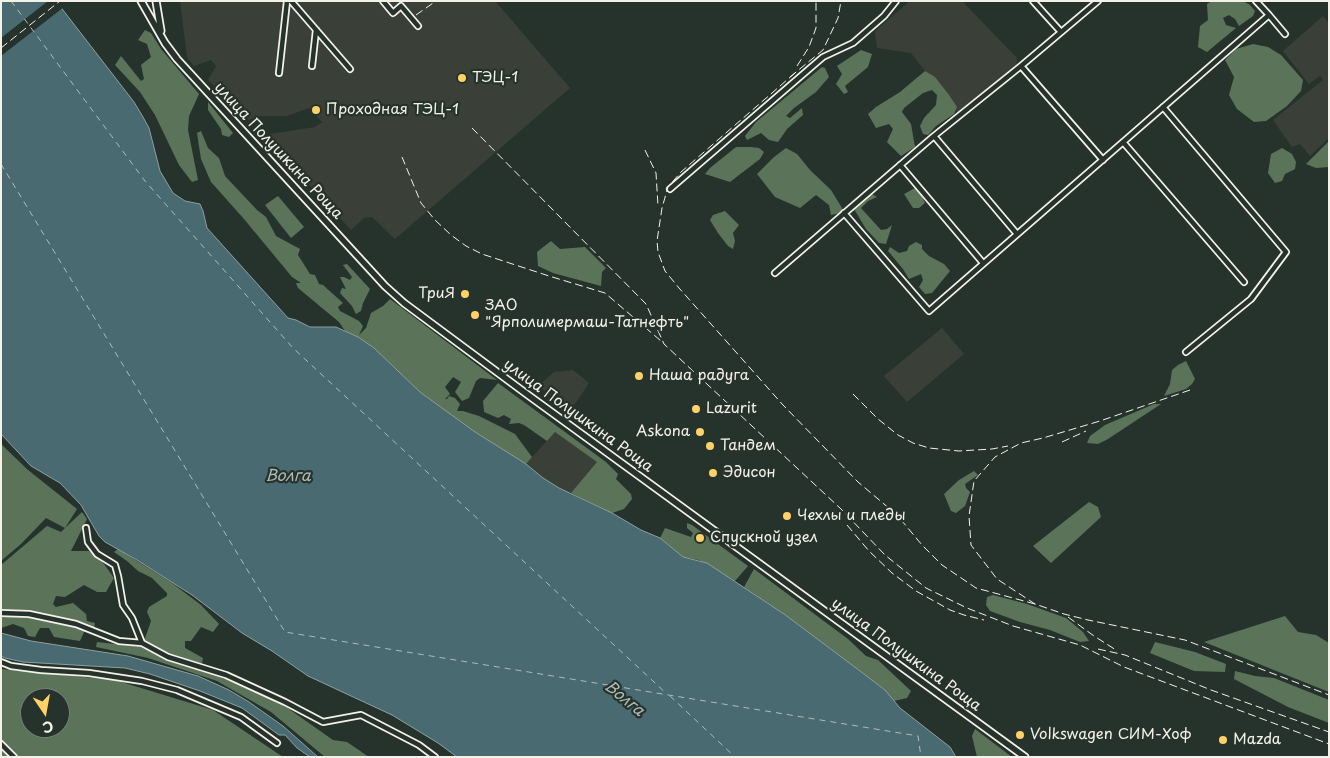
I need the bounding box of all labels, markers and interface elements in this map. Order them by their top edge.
place label: ТЭЦ-1 [472,69,518,87]
marker: ТЭЦ-1 [456,72,468,84]
street label: улица Полушкина Роща [210,79,346,223]
place label: Проходная ТЭЦ-1 [326,101,459,119]
marker: Проходная ТЭЦ-1 [310,104,322,116]
place label: ТриЯ [418,285,455,303]
marker: ТриЯ [459,288,471,300]
place label: ЗАО "Ярполимермаш-Татнефть" [485,297,689,332]
marker: ЗАО "Ярполимермаш-Татнефть" [469,309,481,321]
street label: улица Полушкина Роща [500,356,656,476]
place label: Наша радуга [649,367,749,385]
marker: Наша радуга [633,370,645,382]
place label: Lazurit [706,400,757,418]
marker: Lazurit [690,403,702,415]
place label: Askona [636,423,690,441]
marker: Askona [694,426,706,438]
place label: Тандем [720,437,776,455]
marker: Тандем [704,440,716,452]
place label: Эдисон [723,464,776,482]
water label: Волга [265,467,311,487]
marker: Эдисон [707,467,719,479]
place label: Чехлы и пледы [797,507,906,525]
marker: Чехлы и пледы [781,510,793,522]
place label: Спускной узел [710,529,818,547]
marker: Спускной узел [694,532,706,544]
street label: улица Полушкина Роща [828,595,984,715]
water label: Волга [600,677,648,721]
north arrow [20,688,70,738]
text: С [41,716,55,739]
place label: Volkswagen СИМ-Хоф [1030,726,1192,744]
marker: Volkswagen СИМ-Хоф [1014,729,1026,741]
place label: Mazda [1233,731,1281,749]
marker: Mazda [1217,734,1229,746]

